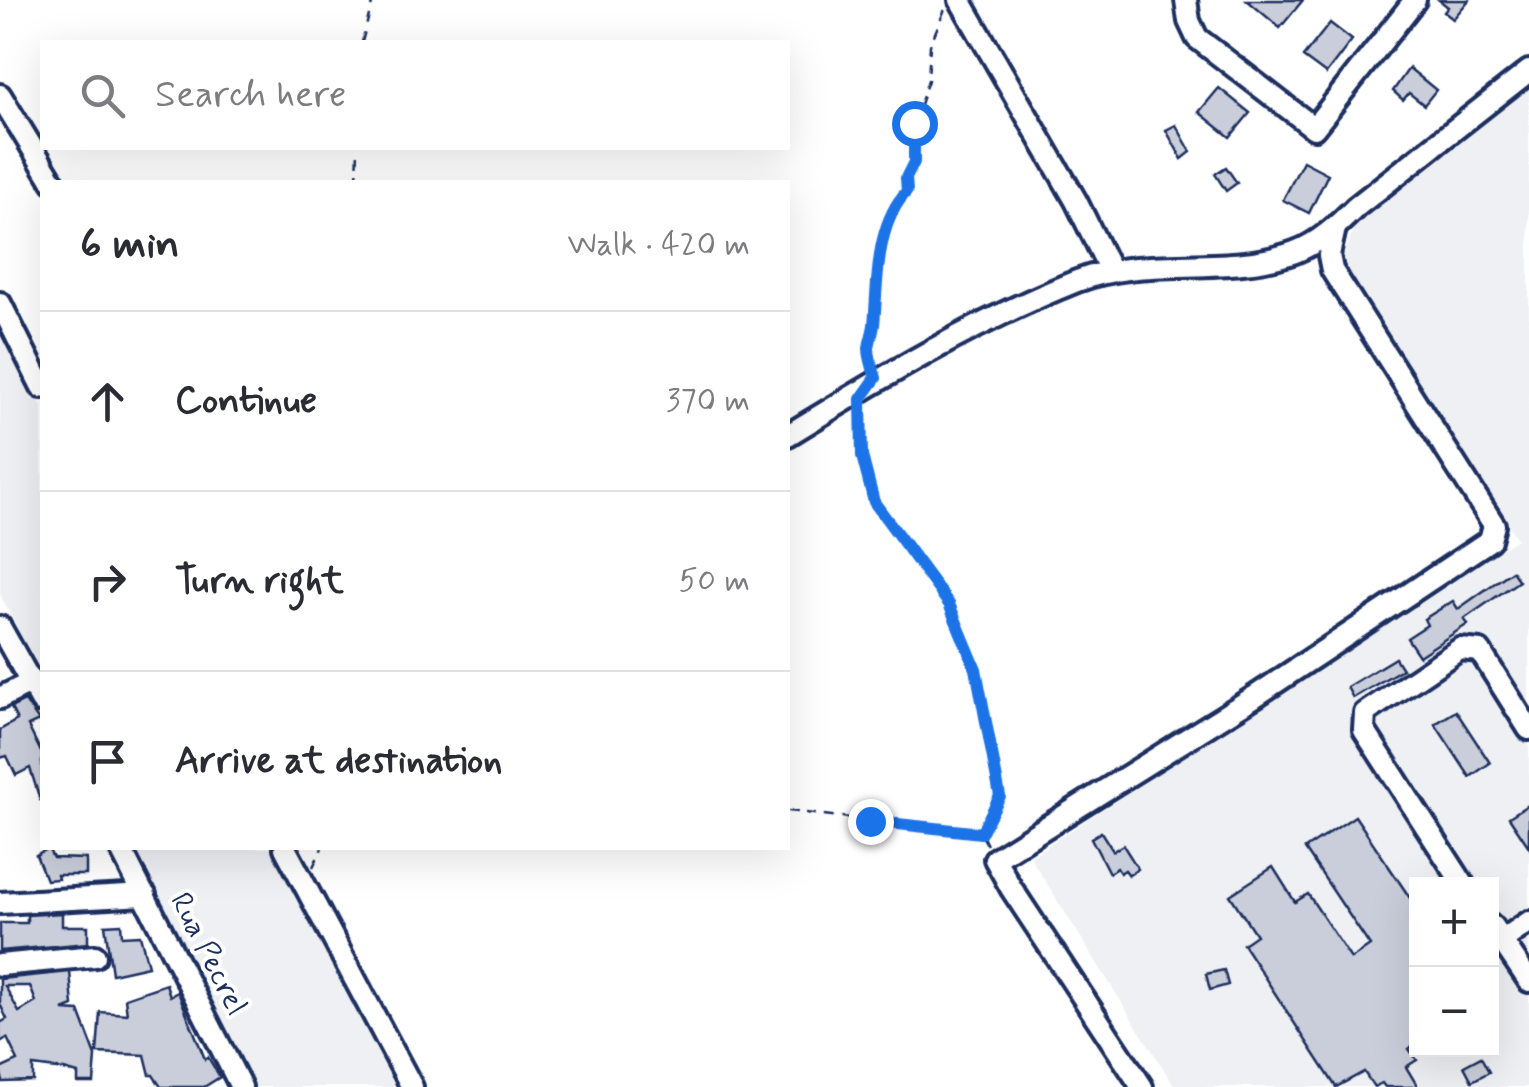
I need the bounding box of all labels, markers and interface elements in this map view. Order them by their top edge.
search box [40,40,790,150]
icon: search [75,68,130,123]
text: Search here [155,71,346,120]
route start [892,101,938,147]
text: 6 min [80,218,179,273]
text: Walk · 420 m [567,224,750,266]
icon: ahead [80,374,135,429]
text: Continue [175,377,317,426]
text: 370 m [666,380,750,422]
icon: right [80,554,135,609]
text: Turn right [175,557,344,606]
text: 50 m [678,560,750,602]
icon: arrive [80,734,135,789]
text: Arrive at destination [175,737,502,786]
route end [848,799,894,845]
map controls [1409,877,1499,1057]
button: + [1409,877,1499,967]
street label: Rua Pecrel [160,886,256,1022]
button: − [1409,967,1499,1057]

